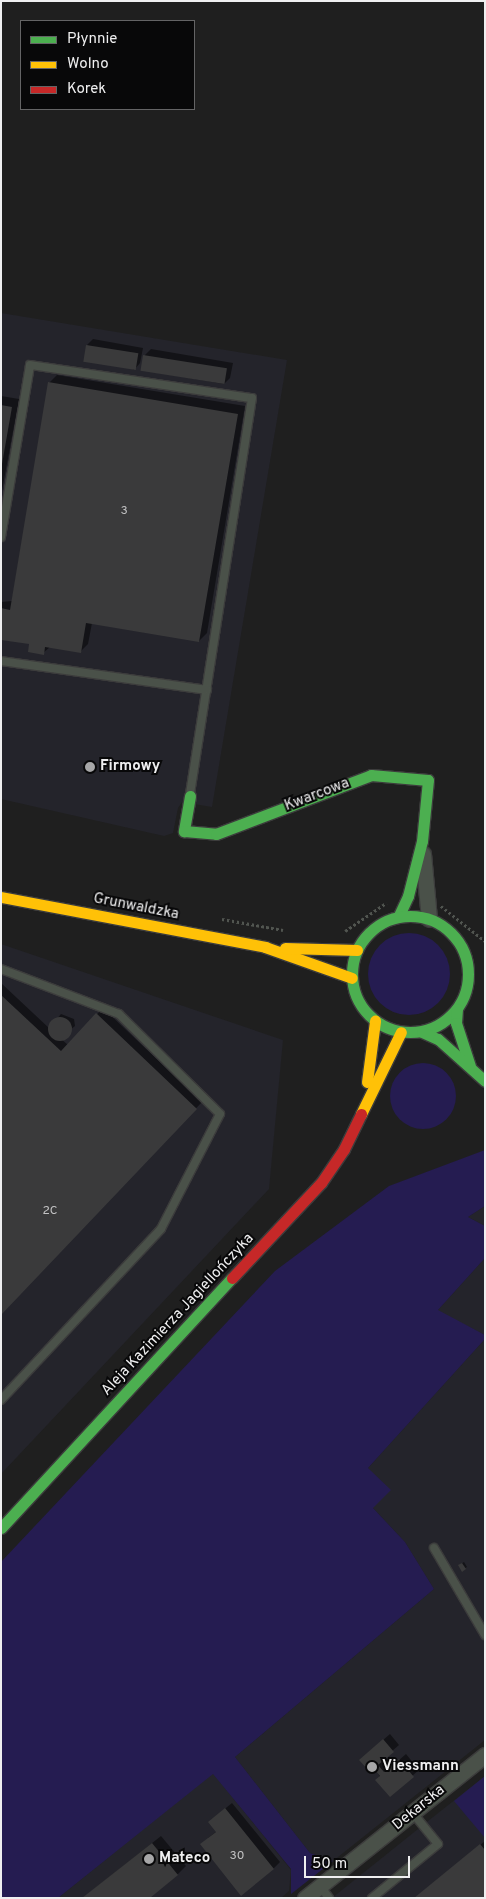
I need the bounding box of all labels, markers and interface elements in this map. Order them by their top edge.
legend [20,20,195,110]
text: Płynnie [67,30,117,49]
text: Wolno [67,55,109,74]
text: Korek [67,80,106,99]
house number: 3 [120,505,128,519]
place label: Firmowy [100,758,160,776]
marker: Firmowy [84,761,96,773]
street label: Kwarcowa [282,774,352,816]
street label: Grunwaldzka [92,890,180,924]
house number: 2C [42,1205,58,1219]
street label: Aleja Kazimierza Jagiellończyka [98,1230,258,1400]
place label: Viessmann [382,1758,459,1776]
marker: Viessmann [366,1761,378,1773]
street label: Dekarska [389,1781,449,1835]
scale bar [306,1846,412,1878]
place label: Mateco [159,1850,210,1868]
house number: 30 [230,1850,244,1864]
marker: Mateco [143,1853,155,1865]
text: 50 m [312,1855,347,1874]

